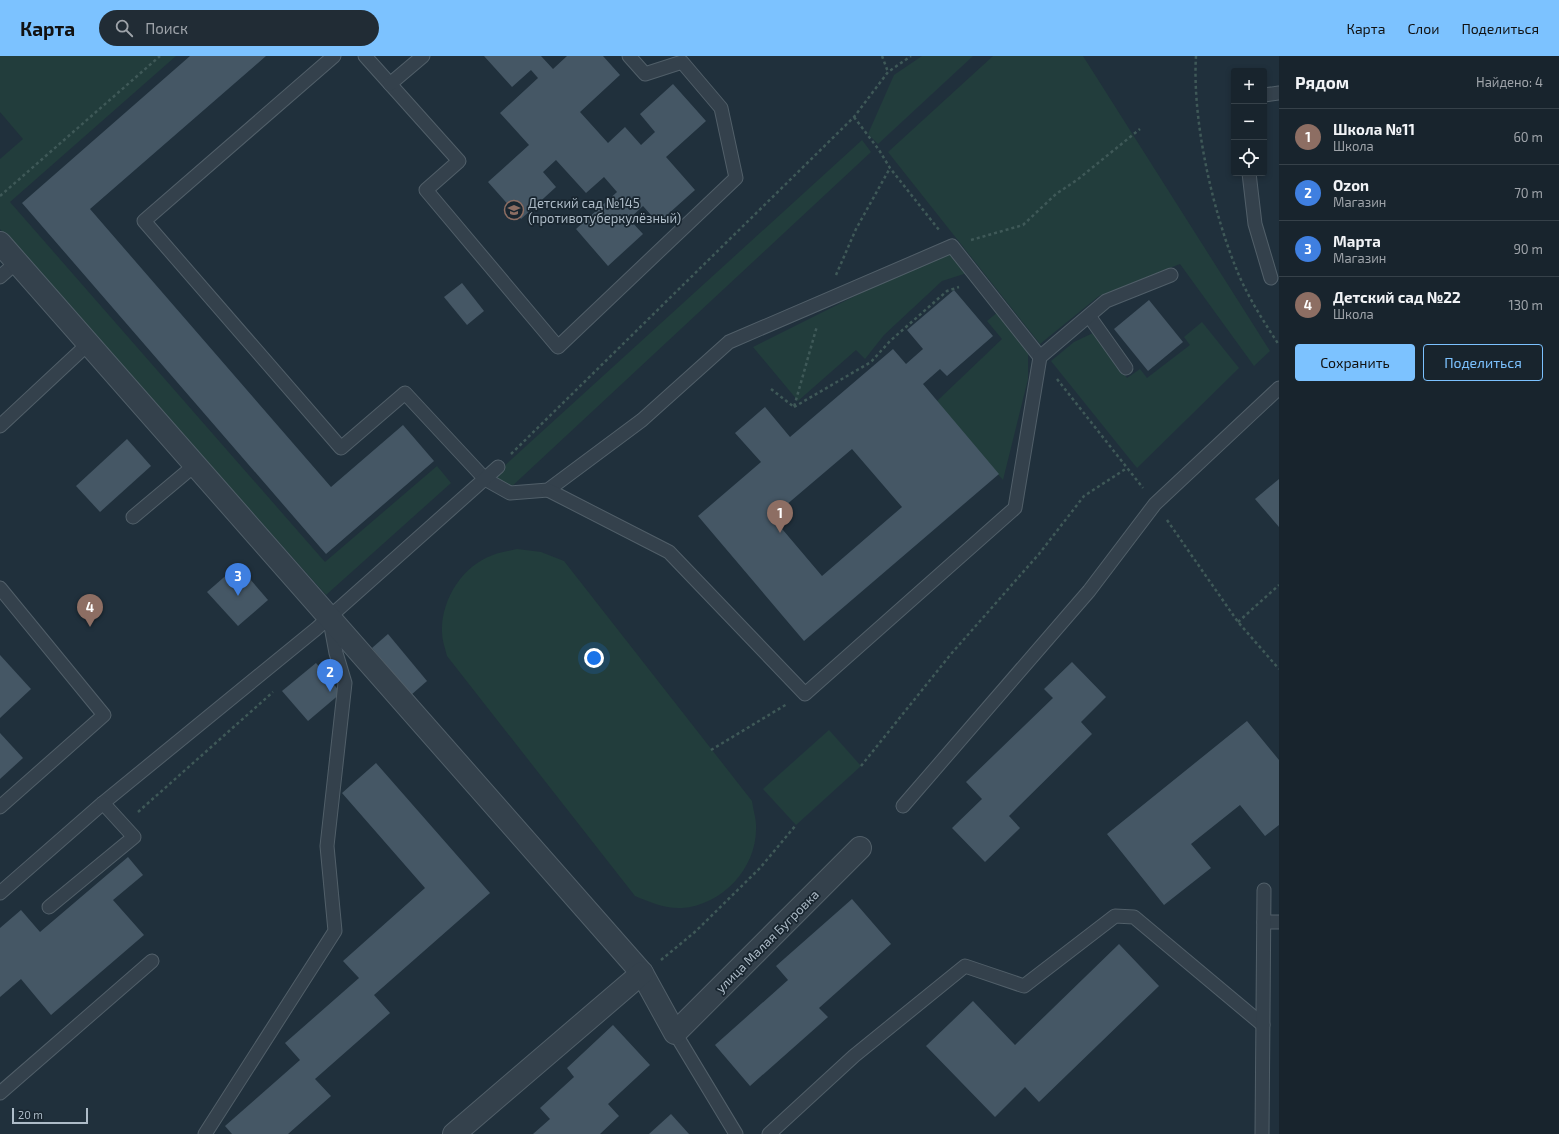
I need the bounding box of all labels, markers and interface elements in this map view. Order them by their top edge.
search box [99,10,379,46]
text: Карта [20,17,75,40]
icon: search [113,17,135,39]
text: Поиск [145,19,188,37]
text: Карта [1346,20,1385,37]
text: Слои [1407,20,1439,37]
text: Поделиться [1461,20,1539,37]
map controls [1231,68,1267,176]
button: + [1231,68,1267,104]
text: Рядом [1295,72,1349,92]
text: Найдено: 4 [1476,74,1543,90]
button: − [1231,104,1267,140]
text: Школа №11 [1333,120,1415,138]
text: 1 [1305,129,1311,145]
text: 60 m [1513,129,1543,145]
text: Школа [1333,138,1374,154]
button: locate [1231,140,1267,176]
text: Ozon [1333,176,1369,194]
text: 2 [1304,185,1312,201]
text: 70 m [1514,185,1543,201]
text: Магазин [1333,194,1386,210]
place label: Детский сад №145 (противотуберкулёзный) [528,195,681,226]
school or university icon: Детский сад №145 (противотуберкулёзный) [503,199,525,221]
text: Марта [1333,232,1381,250]
text: 3 [1304,241,1312,257]
text: 90 m [1513,241,1543,257]
text: Магазин [1333,250,1386,266]
text: Детский сад №22 [1333,288,1461,306]
text: 4 [1304,297,1312,313]
text: 130 m [1508,297,1543,313]
text: Школа [1333,306,1374,322]
button: Сохранить [1295,344,1415,381]
button: Поделиться [1423,344,1543,381]
pin: 1 [767,500,793,533]
pin: 3 [225,563,251,596]
pin: 4 [77,594,103,627]
your location [584,648,604,668]
pin: 2 [317,659,343,692]
street label: улица Малая Бугровка [712,886,822,996]
scale bar [12,1106,88,1125]
text: 20 m [18,1108,43,1121]

